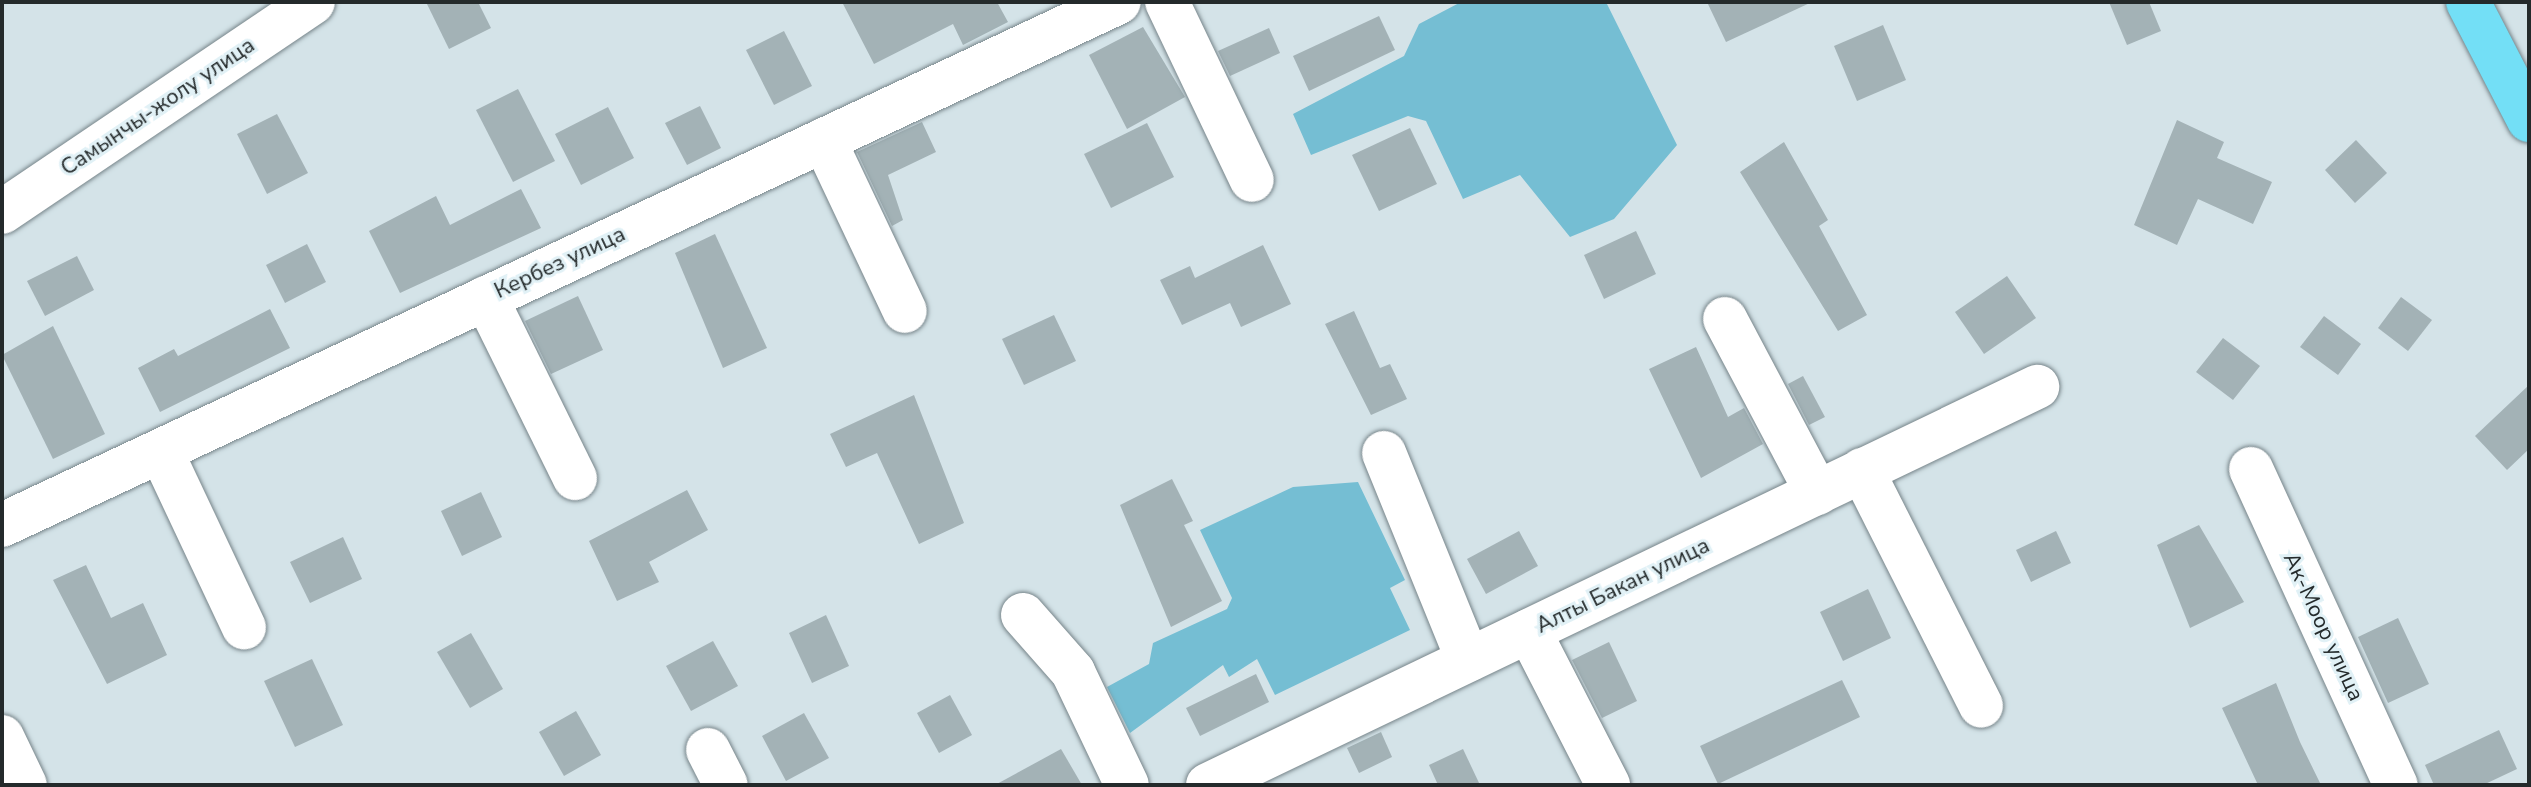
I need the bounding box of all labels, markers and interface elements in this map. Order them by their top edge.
street label: Самынчы-жолу улица [56,32,260,182]
street label: Кербез улица [490,221,630,305]
street label: Алты Бакан улица [1532,533,1714,639]
street label: Ак-Моор улица [2277,549,2369,705]

